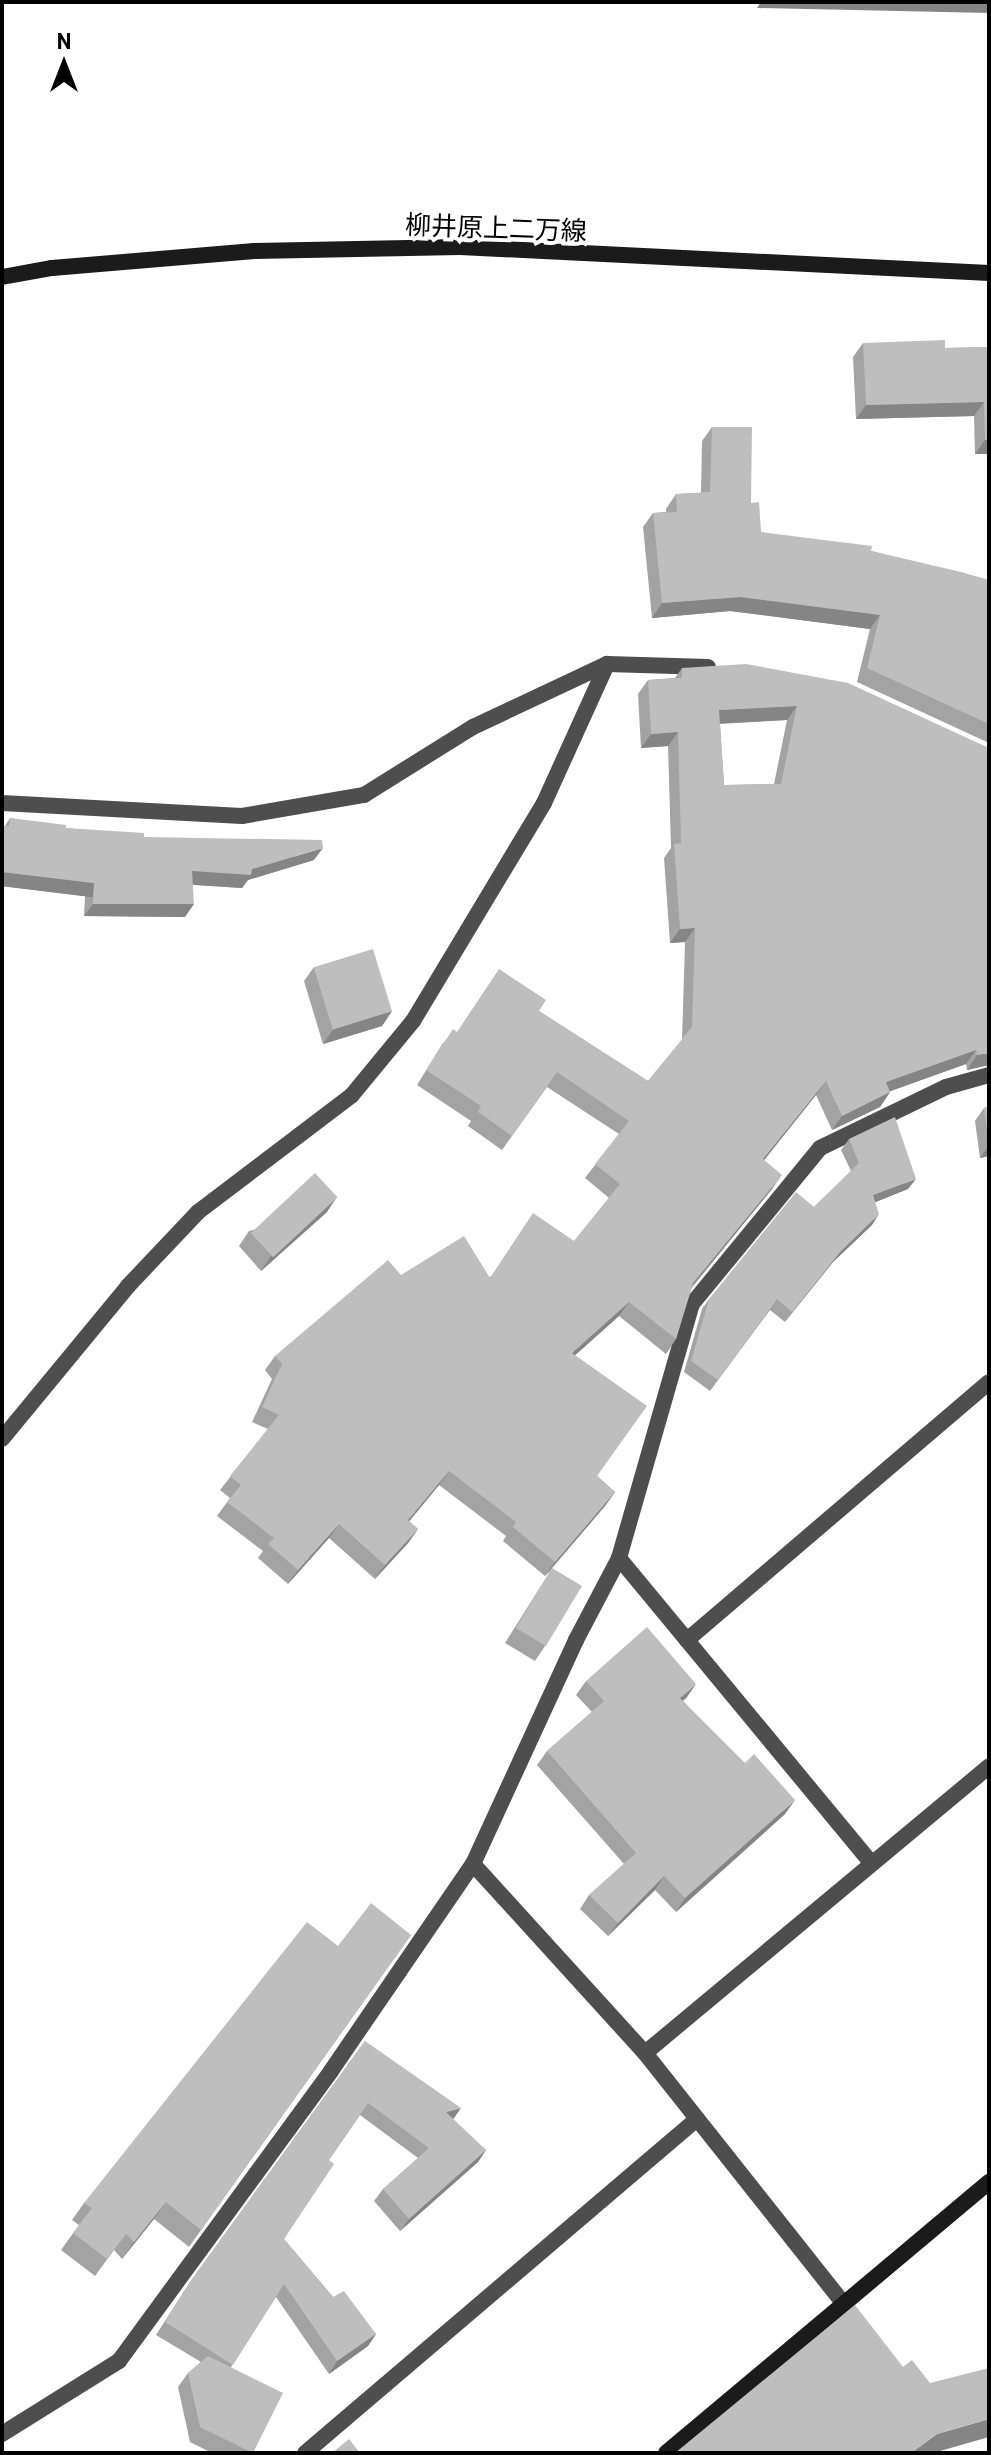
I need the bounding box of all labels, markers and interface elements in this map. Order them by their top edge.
north arrow [24,24,104,104]
text: N [57,27,71,53]
street label: 柳井原上二万線 [405,208,587,246]

